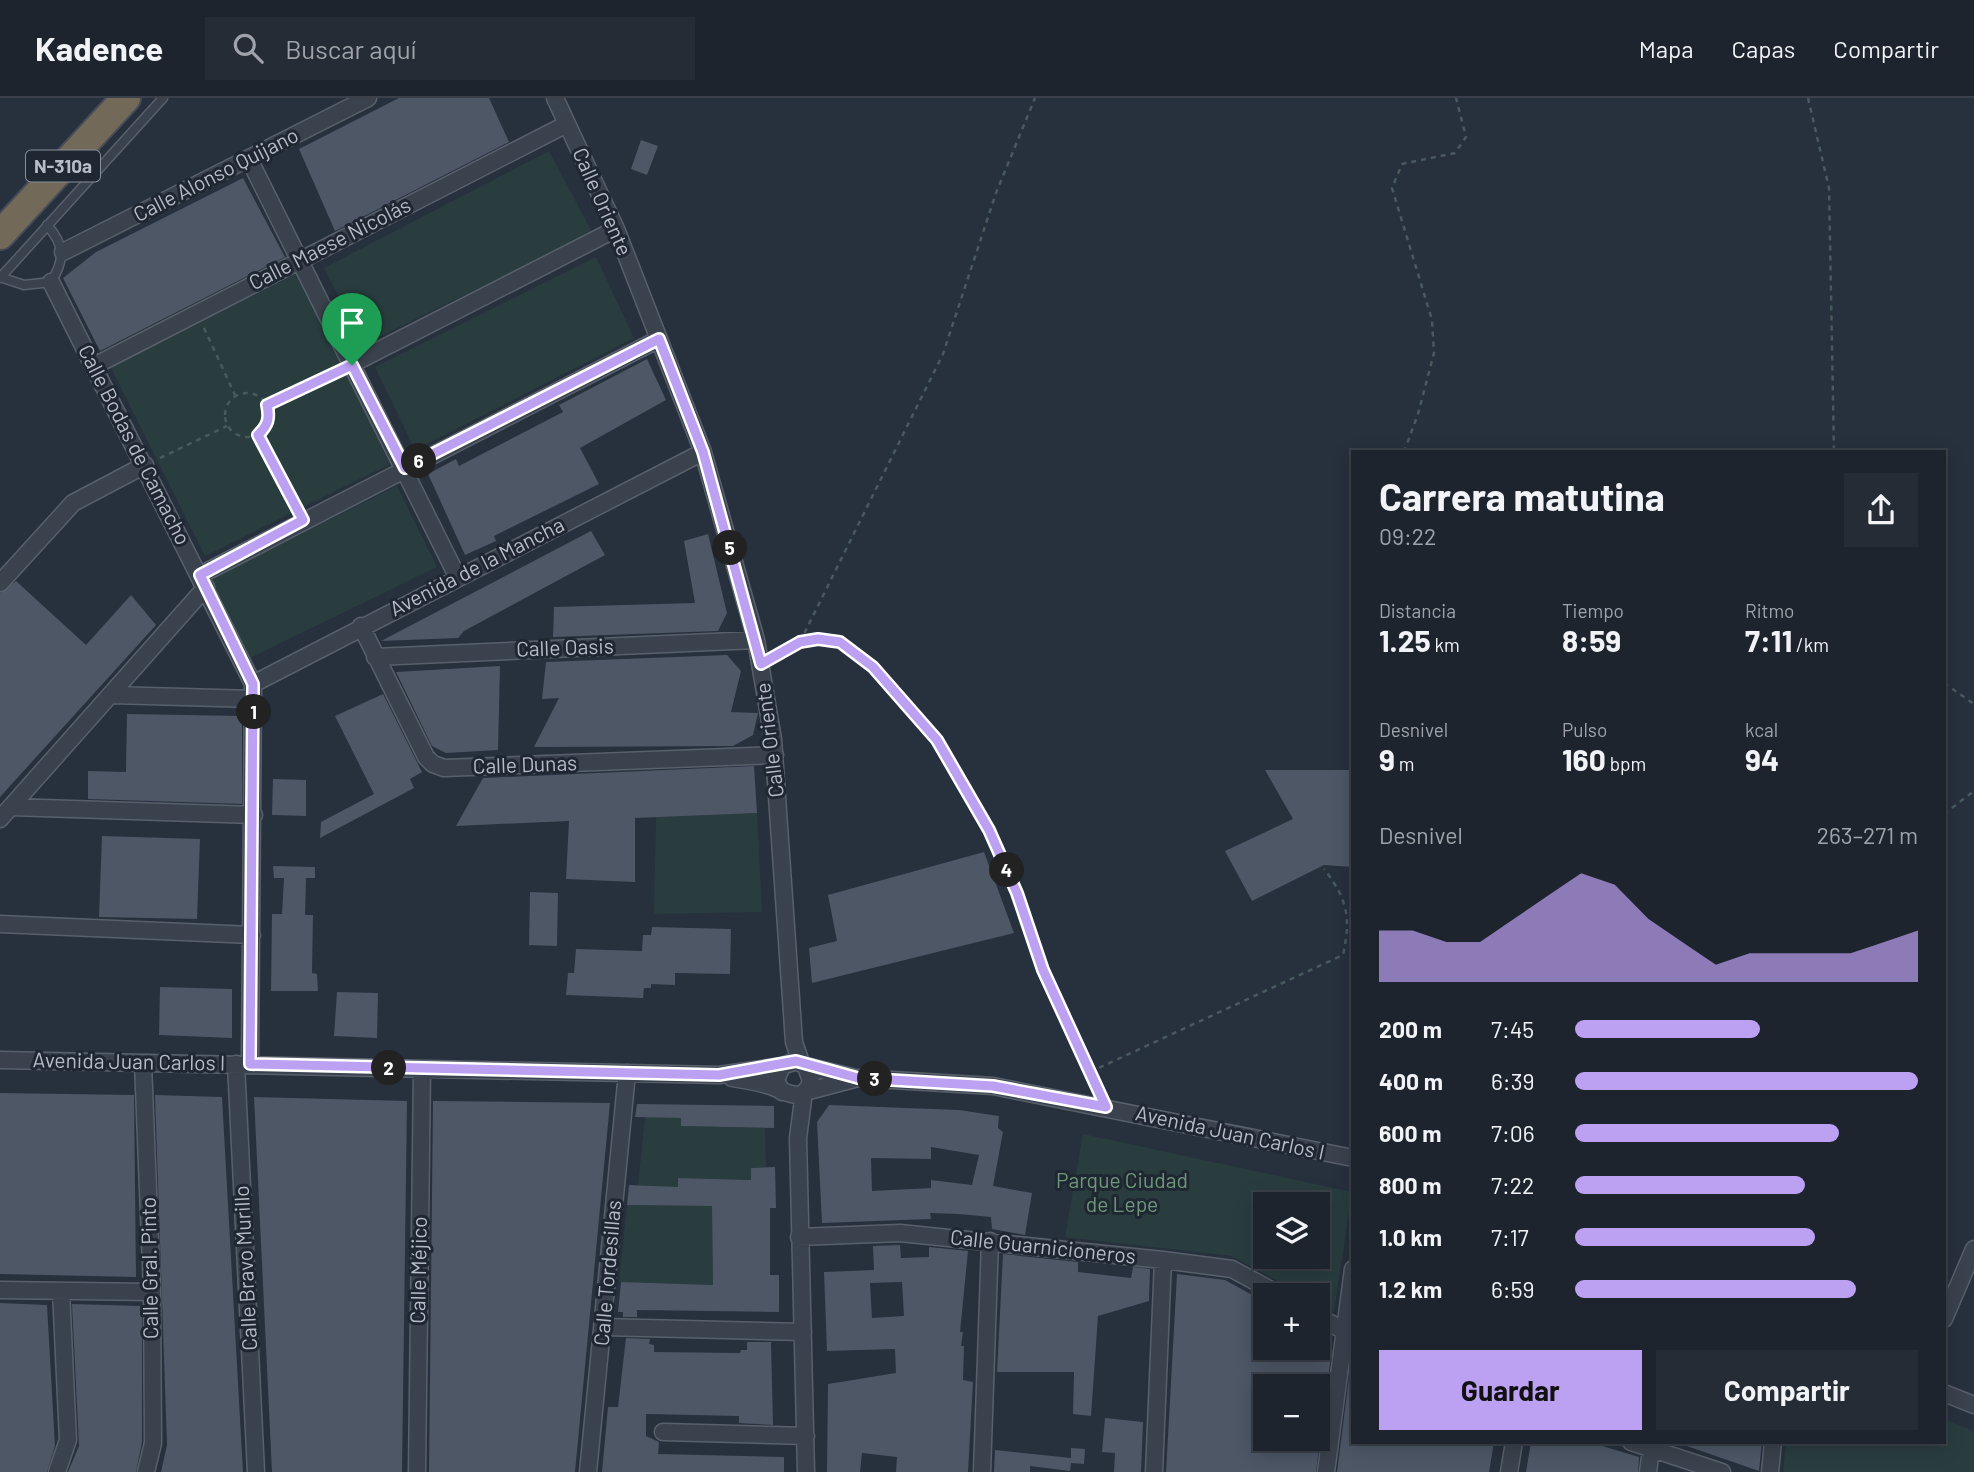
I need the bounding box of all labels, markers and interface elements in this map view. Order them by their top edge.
search box [205,17,695,80]
text: Kadence [35,28,163,68]
icon: search [229,29,267,67]
text: Buscar aquí [285,33,416,64]
text: Mapa [1639,34,1694,63]
text: Capas [1732,34,1795,63]
text: Compartir [1833,34,1939,63]
street label: Calle Alonso Quijano [129,121,302,226]
street label: Calle Oriente [568,144,638,259]
road number: N-310a [26,150,100,181]
street label: Calle Maese Nicolás [244,191,414,294]
pin [322,293,382,365]
icon: arrive [333,304,371,342]
street label: Calle Bodas de Camacho [74,340,197,549]
pin: 6 [402,444,436,478]
text: 6 [413,449,424,472]
text: Carrera matutina [1379,473,1665,519]
button: share [1844,473,1918,547]
street label: Avenida de la Mancha [385,511,568,621]
text: 09:22 [1379,522,1436,550]
pin: 5 [712,531,748,566]
text: 5 [724,536,735,559]
text: Distancia [1379,599,1456,622]
text: Tiempo [1562,599,1624,622]
text: Ritmo [1745,599,1794,622]
text: 1.25 [1379,622,1431,658]
text: 8:59 [1562,622,1621,658]
text: 7:11 [1745,622,1792,658]
street label: Calle Oasis [516,632,614,661]
text: km [1431,633,1460,656]
text: /km [1792,633,1829,656]
street label: Calle Oriente [749,681,788,799]
pin: 1 [236,694,272,730]
text: 1 [250,700,257,723]
text: Desnivel [1379,718,1448,741]
text: Pulso [1562,718,1607,741]
text: kcal [1745,718,1778,741]
text: 9 [1379,741,1395,777]
text: 160 [1562,741,1606,777]
text: 94 [1745,741,1779,777]
street label: Calle Dunas [472,749,578,778]
text: m [1395,752,1414,775]
text: bpm [1606,752,1646,775]
text: Desnivel [1379,821,1463,849]
text: 263–271 m [1817,821,1918,849]
pin: 4 [990,852,1024,888]
text: 4 [1001,858,1012,881]
text: 200 m [1379,1015,1442,1043]
text: 7:45 [1491,1015,1534,1043]
street label: Avenida Juan Carlos I [32,1046,226,1075]
pin: 2 [372,1051,406,1086]
text: 2 [383,1056,394,1079]
pin: 3 [858,1062,892,1096]
text: 3 [869,1067,880,1090]
text: 400 m [1379,1067,1443,1095]
text: 6:39 [1491,1067,1534,1095]
street label: Avenida Juan Carlos I [1133,1099,1327,1164]
text: 600 m [1379,1119,1441,1147]
text: 7:06 [1491,1119,1535,1147]
park label: Parque Ciudad de Lepe [1056,1167,1188,1216]
text: 800 m [1379,1171,1441,1199]
text: 7:22 [1491,1171,1534,1199]
street label: Calle Bravo Murillo [228,1185,261,1351]
map controls [1253,1192,1330,1451]
button: layers [1253,1192,1330,1269]
street label: Calle Gral. Pinto [135,1197,162,1339]
street label: Calle Tordesillas [588,1199,625,1347]
street label: Calle Méjico [404,1216,431,1324]
street label: Calle Guarnicioneros [949,1223,1137,1268]
text: 1.0 km [1379,1223,1442,1251]
text: 7:17 [1491,1223,1529,1251]
text: 1.2 km [1379,1275,1442,1303]
text: 6:59 [1491,1275,1534,1303]
button: + [1253,1283,1330,1360]
button: Guardar [1379,1350,1642,1430]
button: Compartir [1656,1350,1918,1430]
button: − [1253,1374,1330,1451]

